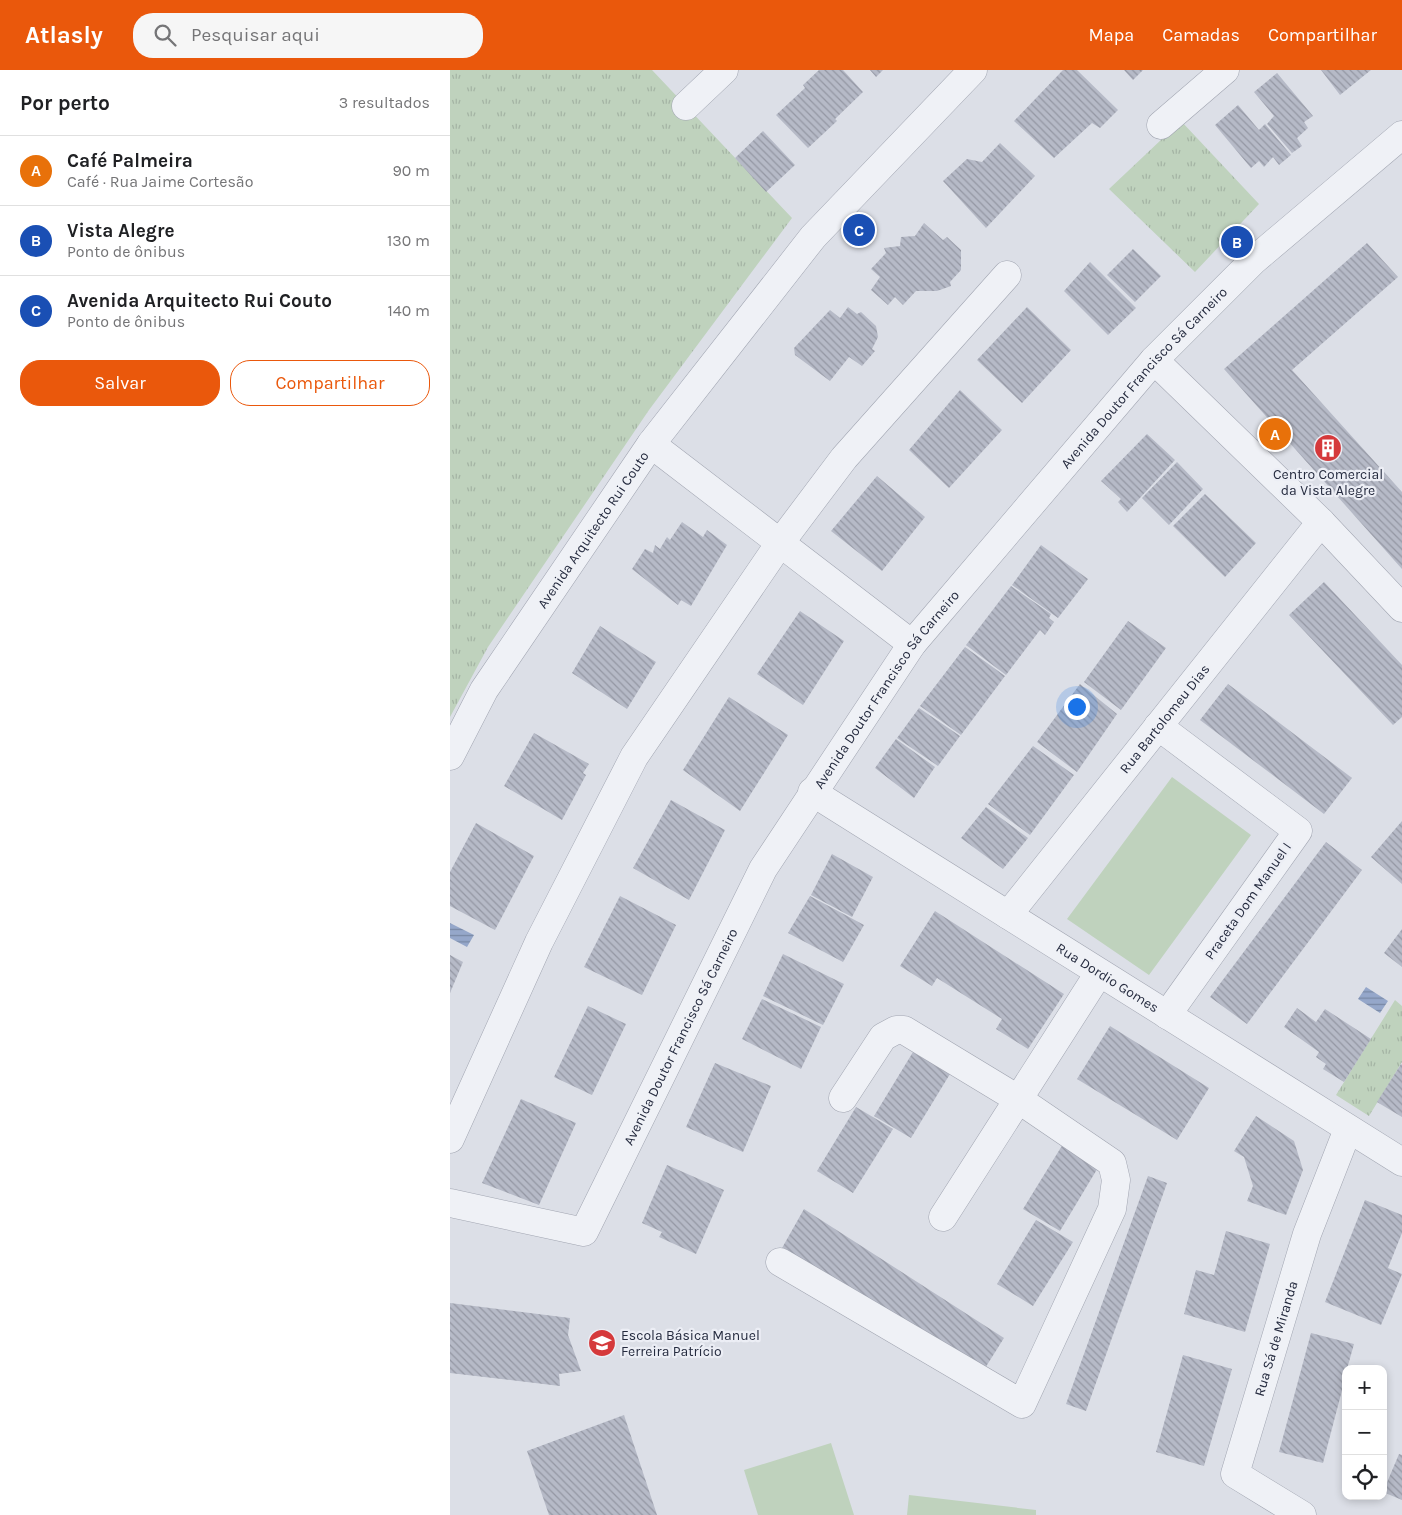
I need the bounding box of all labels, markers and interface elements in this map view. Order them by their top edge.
search box [133,13,483,58]
text: Atlasly [25,21,103,49]
icon: search [151,21,179,49]
text: Pesquisar aqui [191,24,320,46]
text: Mapa [1089,24,1134,46]
text: Camadas [1162,24,1240,46]
text: Compartilhar [1268,24,1377,46]
text: Por perto [20,91,110,115]
text: 3 resultados [339,93,430,112]
text: Café Palmeira [67,150,193,172]
text: A [31,161,41,180]
text: 90 m [392,161,430,180]
text: Café · Rua Jaime Cortesão [67,172,253,191]
pin: C [843,211,875,249]
text: Vista Alegre [67,220,174,242]
pin: B [1221,223,1253,261]
text: B [31,231,41,250]
text: 130 m [387,231,430,250]
text: Ponto de ônibus [67,242,185,261]
street label: Avenida Doutor Francisco Sá Carneiro [1057,283,1231,472]
text: Avenida Arquitecto Rui Couto [67,290,332,312]
text: C [31,301,41,320]
text: 140 m [388,301,430,320]
text: Ponto de ônibus [67,312,185,331]
button: Salvar [20,360,220,406]
button: Compartilhar [230,360,430,406]
pin: A [1259,415,1291,453]
building icon: Centro Comercial da Vista Alegre [1313,433,1343,463]
street label: Avenida Arquitecto Rui Couto [534,448,652,611]
place label: Centro Comercial da Vista Alegre [1273,466,1383,499]
street label: Avenida Doutor Francisco Sá Carneiro [810,587,963,792]
street label: Rua Bartolomeu Dias [1116,661,1213,777]
your location [1064,694,1090,720]
street label: Praceta Dom Manuel I [1201,839,1295,963]
street label: Avenida Doutor Francisco Sá Carneiro [620,925,741,1148]
street label: Rua Dordio Gomes [1053,939,1162,1016]
street label: Rua Sá de Miranda [1250,1279,1301,1398]
place label: Escola Básica Manuel Ferreira Patrício [621,1327,760,1360]
school or university icon: Escola Básica Manuel Ferreira Patrício [587,1328,617,1358]
map controls [1342,1365,1387,1500]
button: + [1342,1365,1387,1410]
button: − [1342,1410,1387,1455]
button: locate [1342,1455,1387,1500]

